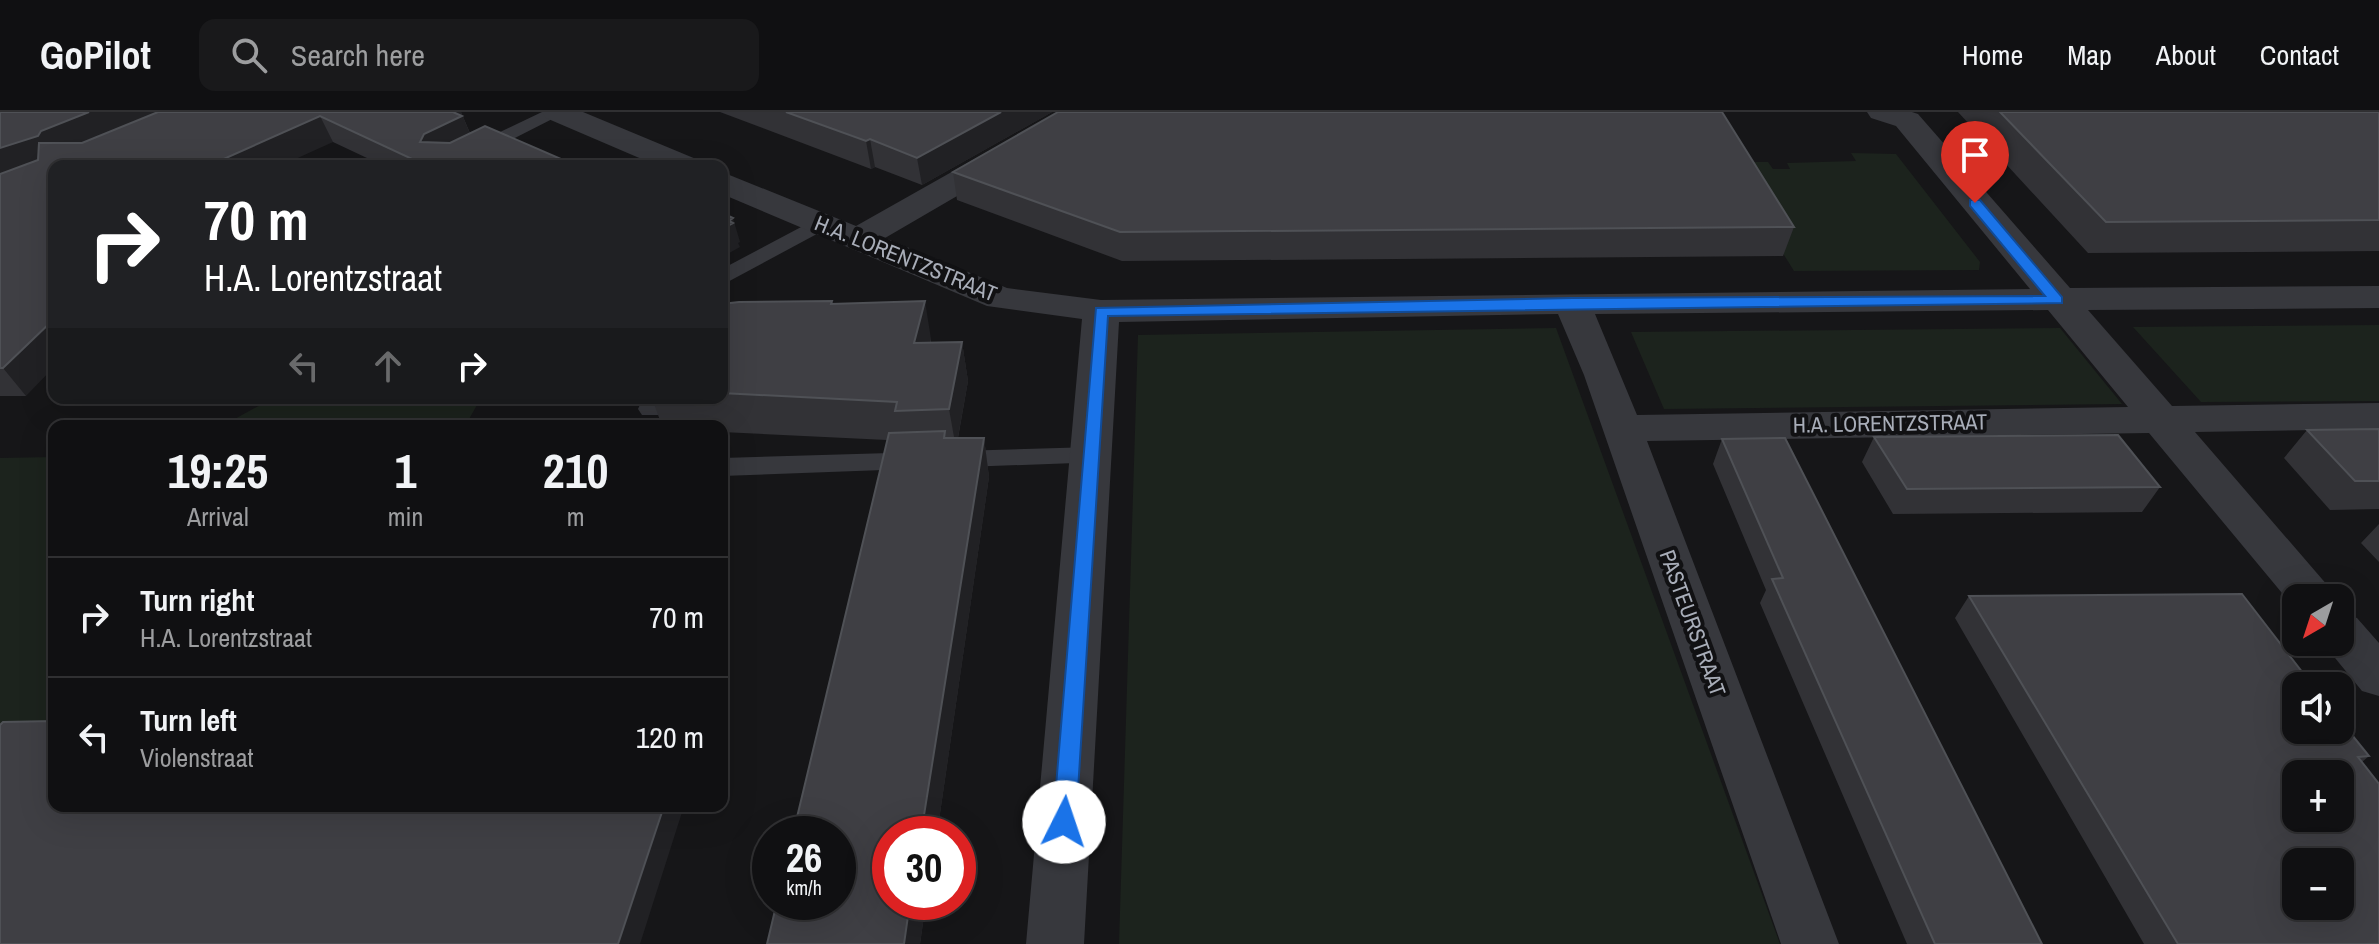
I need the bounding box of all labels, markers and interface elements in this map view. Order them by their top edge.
search box [199,19,759,91]
text: GoPilot [40,30,151,81]
icon: search [227,33,271,77]
text: Search here [291,35,425,75]
text: Home [1962,36,2023,74]
text: Map [2067,36,2112,74]
text: About [2156,36,2216,74]
text: Contact [2260,36,2339,74]
pin [1941,121,2009,203]
icon: arrive [1953,133,1997,177]
text: 70 m [204,182,309,257]
icon: right [72,192,176,296]
street label: H.A. LORENTZSTRAAT [810,208,1002,308]
text: H.A. Lorentzstraat [204,254,442,302]
icon: left [282,344,326,388]
icon: ahead [366,344,410,388]
icon: right [450,344,494,388]
street label: H.A. LORENTZSTRAAT [1793,406,1987,440]
text: 19:25 [168,438,268,503]
text: 1 [395,438,416,503]
text: 210 [543,438,608,503]
text: Arrival [187,499,249,534]
text: min [388,499,423,534]
text: m [567,499,585,534]
street label: PASTEURSTRAAT [1653,546,1733,700]
text: Turn right [140,580,254,620]
north arrow [2282,584,2354,656]
map controls [2282,584,2354,920]
icon: right [72,595,116,639]
text: 70 m [649,597,704,637]
text: H.A. Lorentzstraat [140,620,312,655]
button: sound [2282,672,2354,744]
text: Turn left [140,700,237,740]
icon: left [72,715,116,759]
text: 120 m [636,717,704,757]
text: Violenstraat [140,740,253,775]
button: + [2282,760,2354,832]
position arrow [1022,780,1106,864]
speed limit sign: 30 [872,816,976,920]
text: 26 [786,831,822,884]
button: − [2282,848,2354,920]
text: km/h [786,874,822,901]

